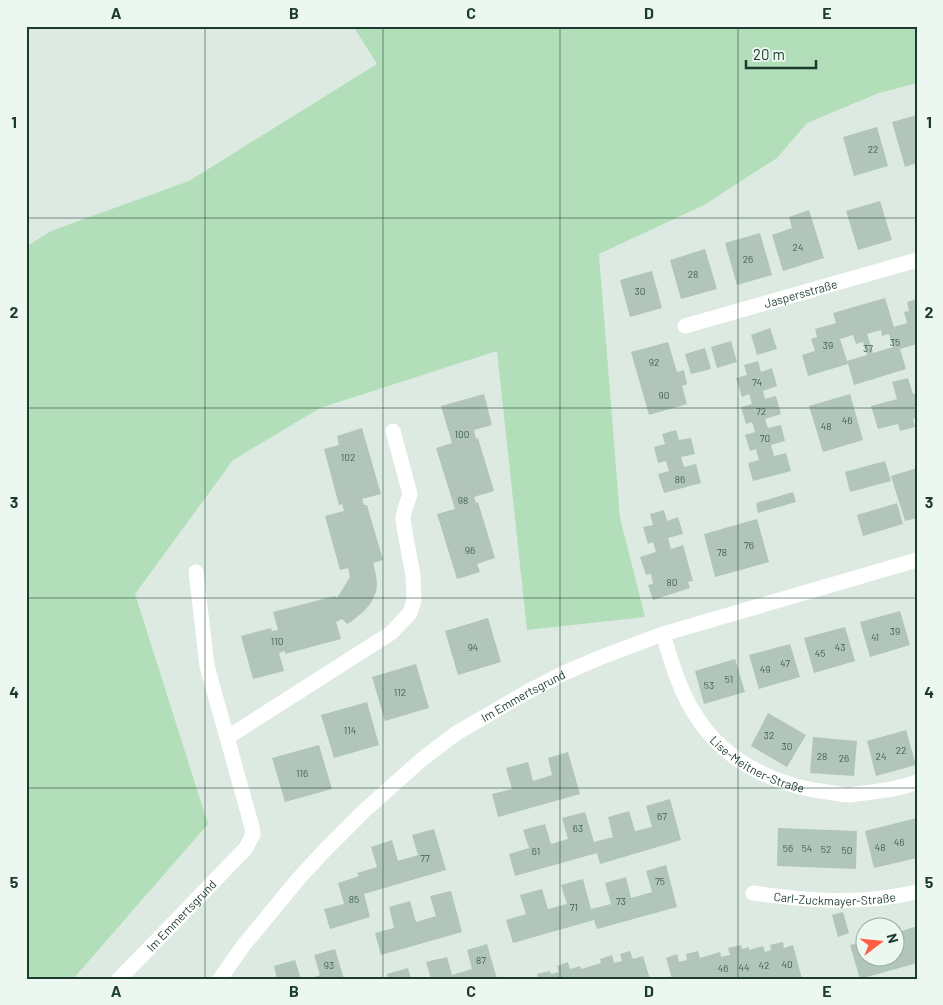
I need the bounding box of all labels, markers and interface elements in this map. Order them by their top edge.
text: A [111,3,122,22]
text: B [289,3,299,22]
text: C [466,3,476,22]
text: D [644,3,654,22]
text: E [822,3,832,22]
scale bar [746,38,816,70]
text: 20 m [753,45,785,63]
text: 1 [11,112,17,131]
text: 1 [926,112,932,131]
house number: 22 [868,143,878,155]
house number: 24 [793,241,803,253]
house number: 26 [743,253,753,265]
house number: 28 [688,268,698,280]
street label: Jaspersstraße [762,276,839,310]
house number: 30 [635,285,645,297]
text: 2 [10,302,19,321]
text: 2 [925,302,934,321]
house number: 35 [890,336,900,348]
house number: 39 [823,339,833,351]
house number: 37 [863,342,873,354]
house number: 92 [649,356,659,368]
house number: 74 [752,376,762,388]
house number: 90 [659,389,669,401]
house number: 72 [756,405,766,417]
house number: 46 [842,414,852,426]
house number: 48 [821,420,831,432]
house number: 100 [455,428,469,440]
house number: 70 [760,432,770,444]
house number: 102 [341,451,355,463]
house number: 86 [675,473,685,485]
text: 3 [10,492,18,511]
text: 3 [925,492,933,511]
house number: 98 [458,494,468,506]
house number: 76 [744,539,754,551]
house number: 96 [465,544,475,556]
house number: 78 [717,546,727,558]
house number: 80 [667,576,677,588]
house number: 39 [890,625,900,637]
house number: 41 [871,631,879,643]
house number: 110 [271,635,283,647]
house number: 94 [468,641,478,653]
house number: 43 [835,641,845,653]
house number: 45 [815,647,825,659]
house number: 47 [780,657,790,669]
house number: 49 [760,663,770,675]
street label: Im Emmertsgrund [478,667,567,724]
house number: 51 [725,673,733,685]
house number: 53 [704,679,714,691]
text: 4 [9,682,19,701]
text: 4 [924,682,934,701]
house number: 112 [394,686,406,698]
house number: 114 [344,724,356,736]
house number: 32 [764,729,774,741]
street label: Lise-Meitner-Straße [708,733,806,795]
house number: 30 [782,740,792,752]
house number: 22 [896,744,906,756]
house number: 28 [817,750,827,762]
house number: 24 [876,750,886,762]
house number: 26 [839,752,849,764]
house number: 116 [296,767,308,779]
house number: 67 [657,810,667,822]
house number: 63 [573,822,583,834]
house number: 46 [894,836,904,848]
house number: 48 [875,841,885,853]
house number: 56 [783,842,793,854]
house number: 54 [802,842,812,854]
house number: 52 [821,843,831,855]
house number: 50 [842,844,852,856]
house number: 61 [532,845,540,857]
house number: 77 [420,852,430,864]
text: 5 [10,872,19,891]
text: 5 [925,872,934,891]
house number: 75 [655,875,665,887]
street label: Im Emmertsgrund [143,877,219,954]
street label: Carl-Zuckmayer-Straße [773,889,897,907]
house number: 85 [349,893,359,905]
house number: 73 [616,895,626,907]
house number: 71 [570,901,578,913]
north arrow [856,918,906,968]
text: N [884,931,902,945]
house number: 87 [476,954,486,966]
house number: 40 [781,958,793,970]
house number: 93 [324,959,334,971]
house number: 42 [759,959,769,971]
house number: 44 [738,961,750,973]
house number: 46 [718,962,728,974]
text: A [111,981,122,1000]
text: B [289,981,299,1000]
text: C [466,981,476,1000]
text: D [644,981,654,1000]
text: E [822,981,832,1000]

